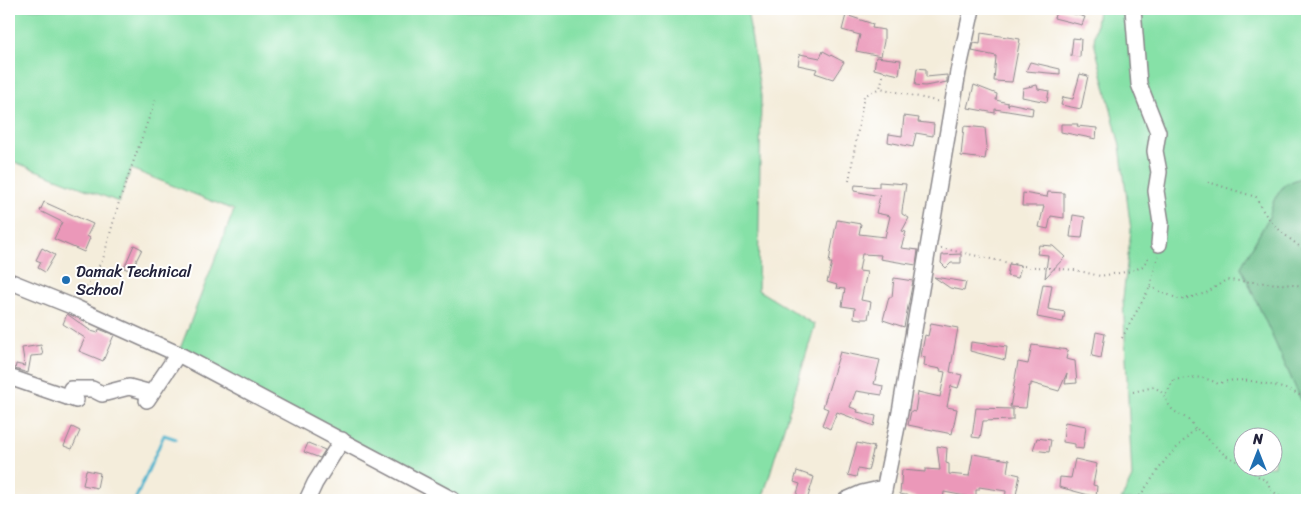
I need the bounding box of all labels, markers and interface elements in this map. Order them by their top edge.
place label: Damak Technical School [76,257,192,304]
marker: Damak Technical School [60,274,72,286]
north arrow [1234,426,1284,476]
text: N [1252,427,1263,452]

